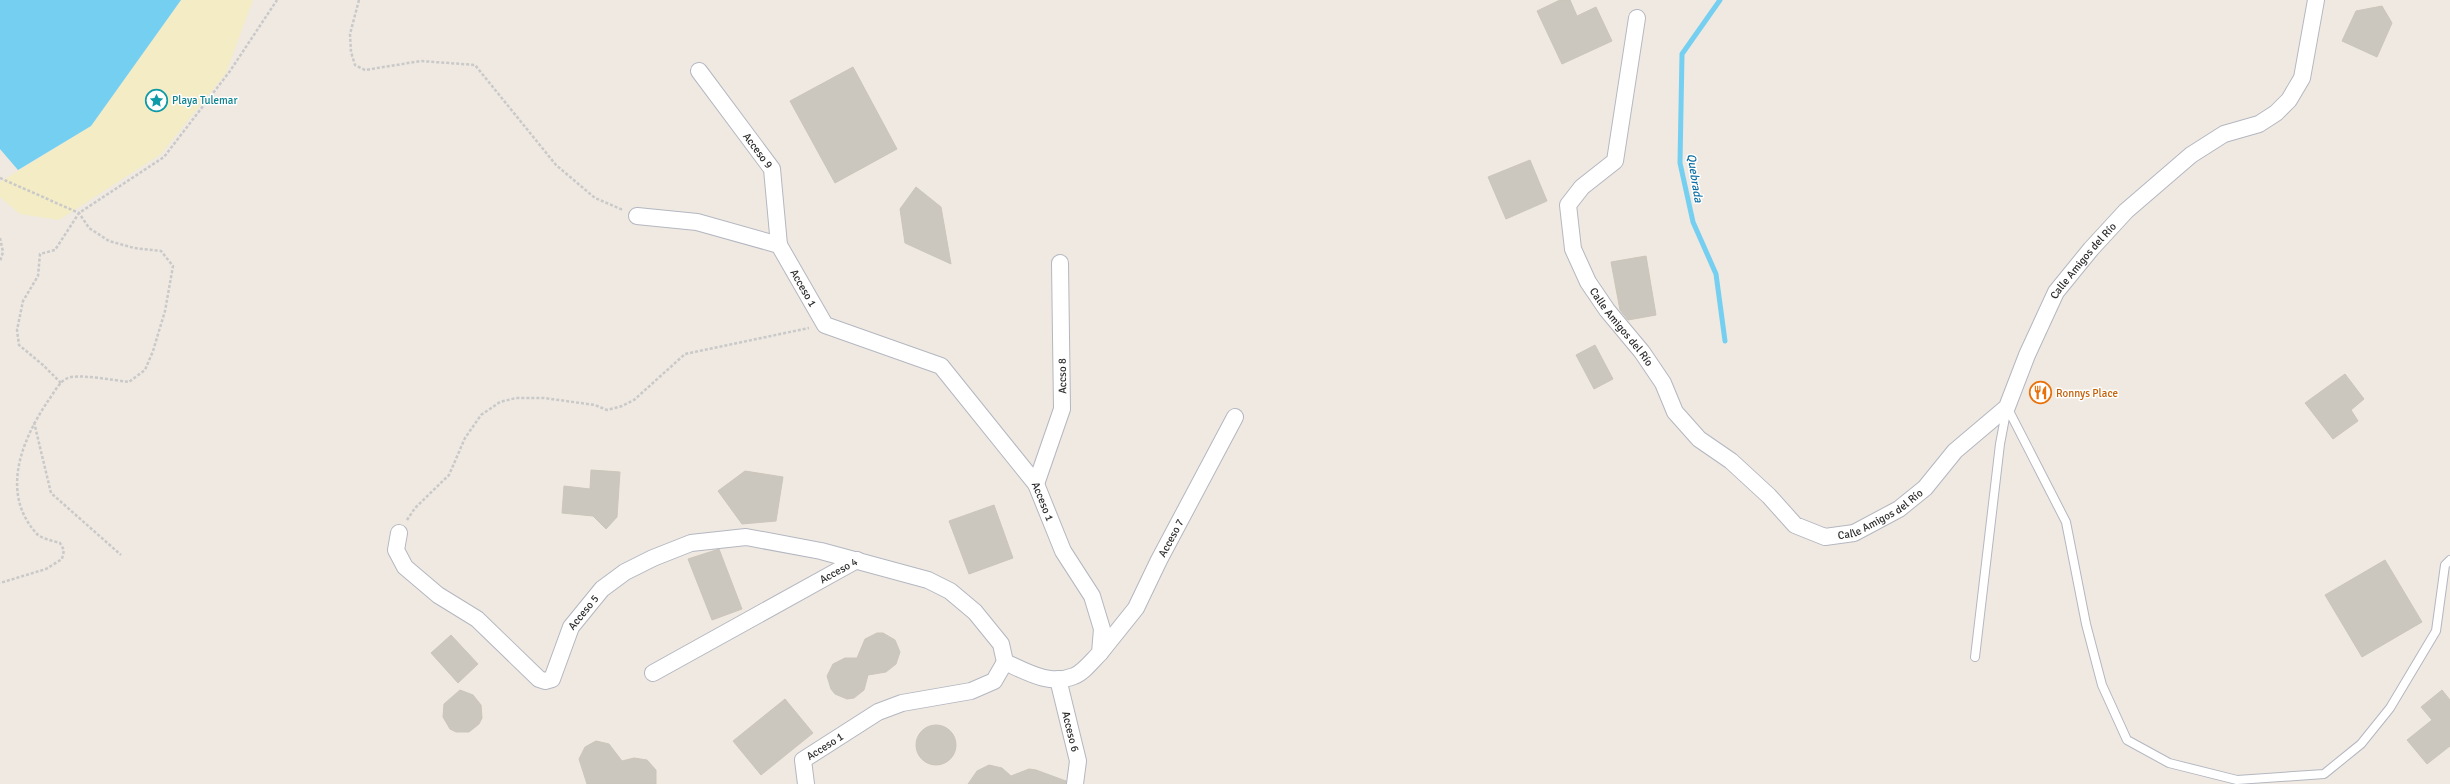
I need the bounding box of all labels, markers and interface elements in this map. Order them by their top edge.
place icon: Playa Tulemar [144,87,170,113]
place label: Playa Tulemar [172,94,237,107]
street label: Acceso 9 [740,130,775,171]
water label: Quebrada [1683,152,1706,205]
street label: Calle Amigos del Río [2048,220,2119,301]
street label: Acceso 1 [787,267,819,309]
street label: Calle Amigos del Río [1587,285,1656,369]
street label: Accso 8 [1056,358,1069,394]
restaurant icon: Ronnys Place [2027,380,2053,406]
place label: Ronnys Place [2056,387,2118,400]
street label: Acceso 1 [1029,480,1056,523]
street label: Calle Amigos del Río [1837,486,1926,542]
street label: Acceso 7 [1156,517,1187,559]
street label: Acceso 4 [817,555,860,586]
street label: Acceso 5 [565,592,602,633]
street label: Acceso 6 [1059,710,1082,753]
street label: Acceso 1 [804,730,846,763]

